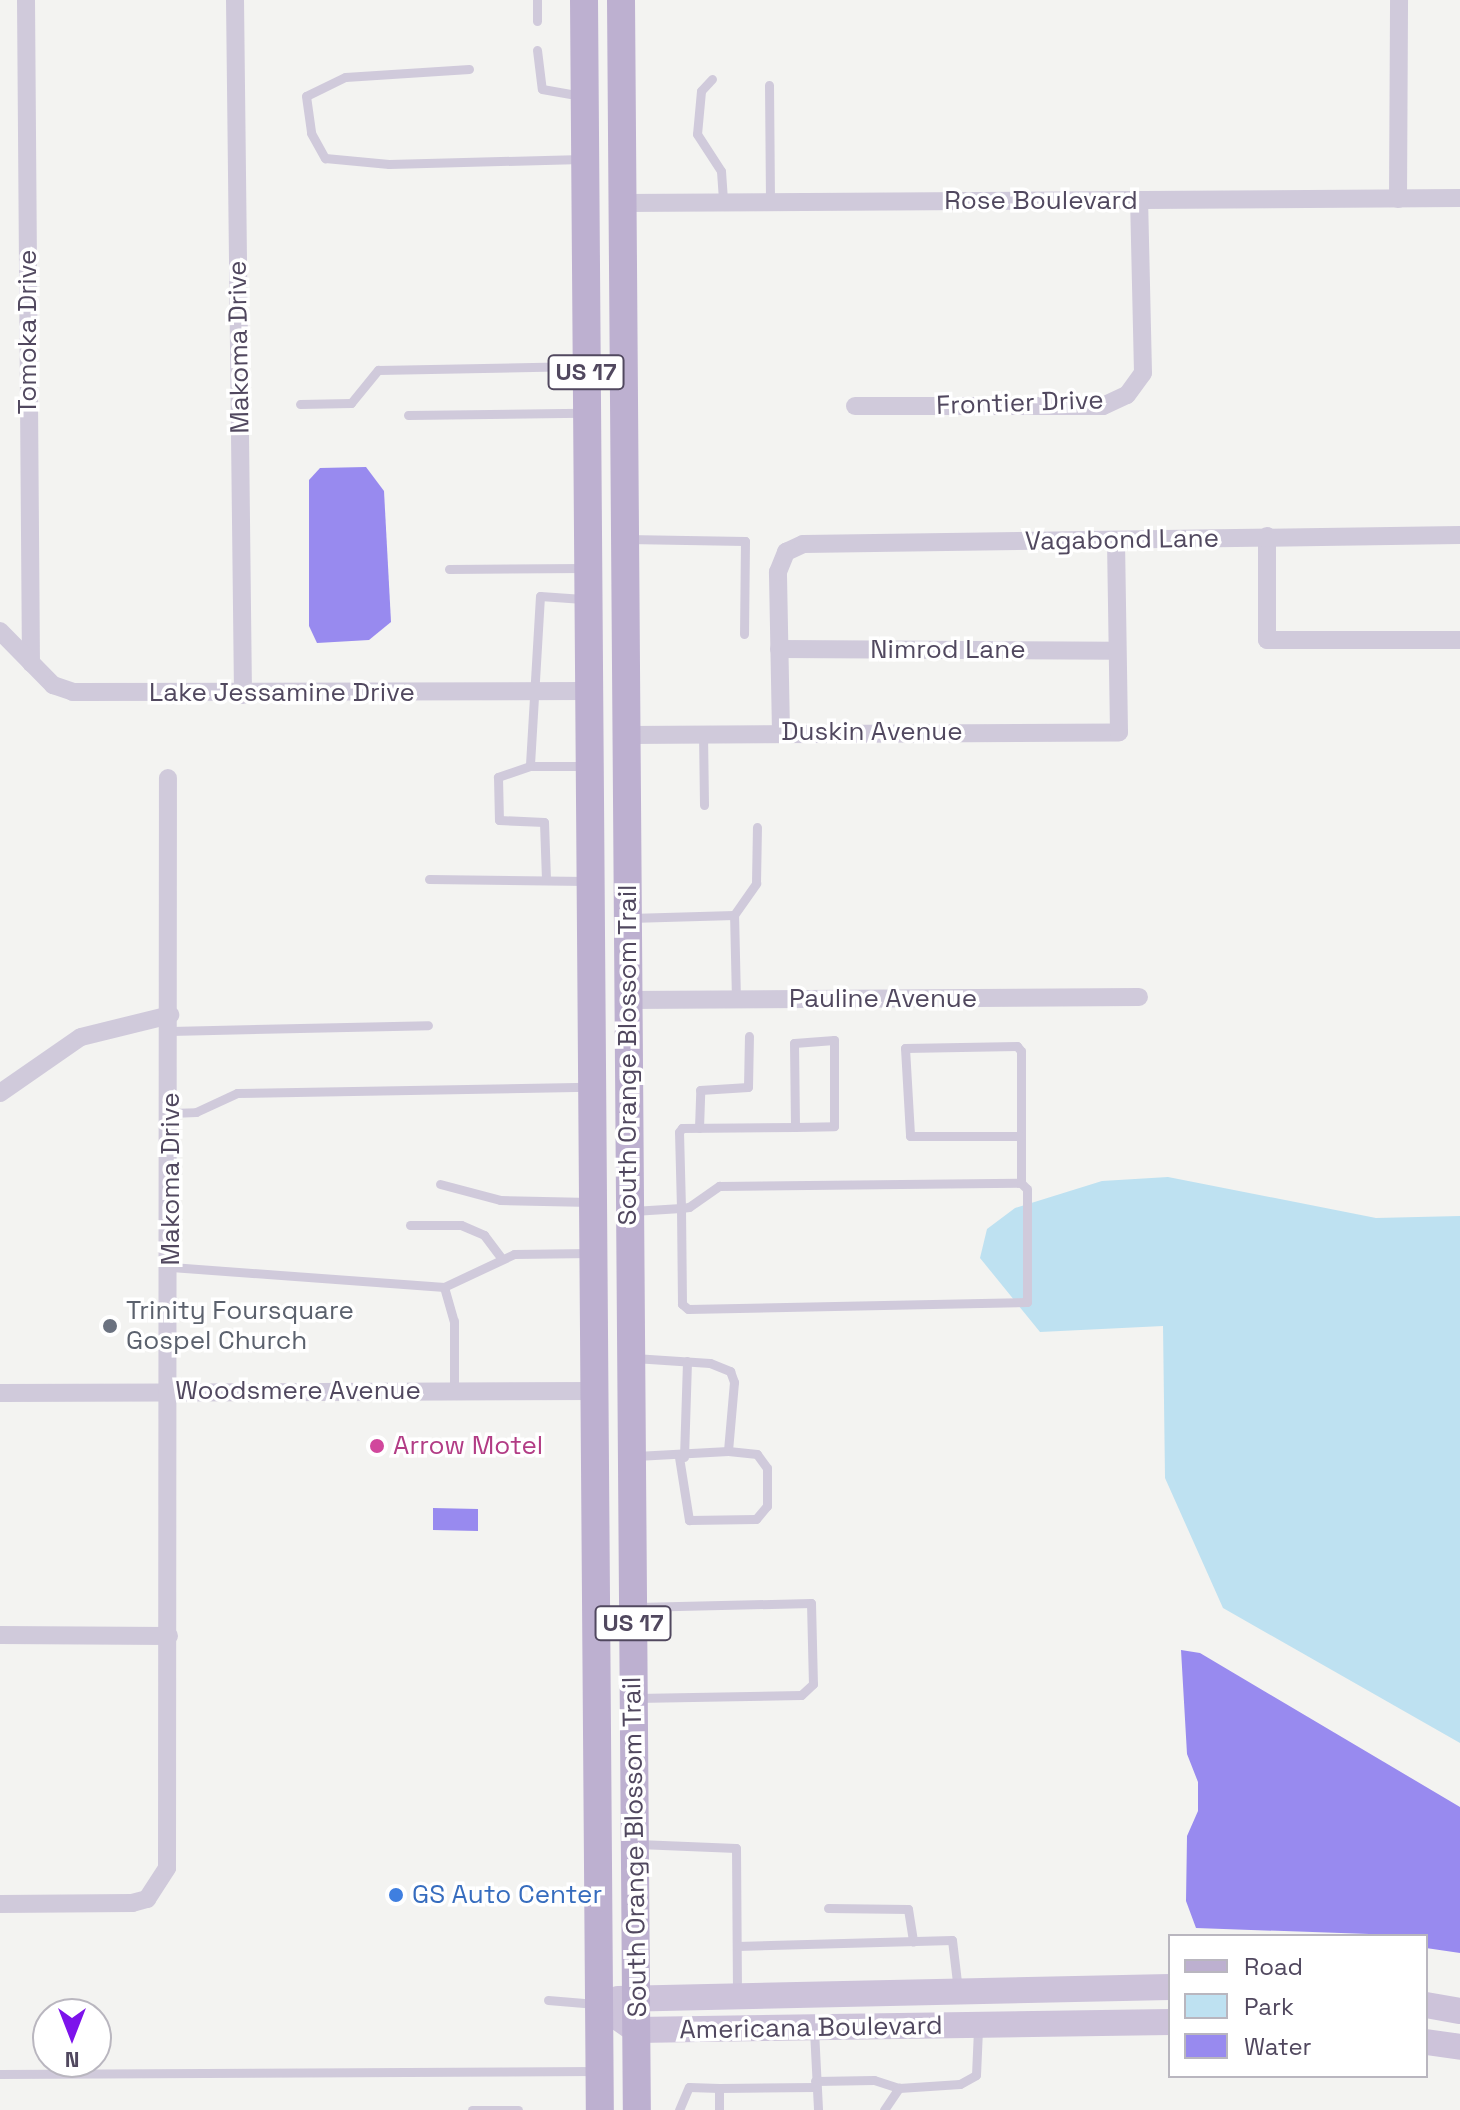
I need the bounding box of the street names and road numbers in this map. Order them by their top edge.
street label: Rose Boulevard [944,185,1138,217]
street label: Tomoka Drive [12,250,44,414]
street label: Makoma Drive [222,260,256,434]
road number: US 17 [546,352,626,392]
street label: Frontier Drive [936,384,1104,422]
street label: Vagabond Lane [1025,523,1219,557]
street label: Nimrod Lane [870,634,1026,666]
street label: Lake Jessamine Drive [149,677,415,709]
street label: Duskin Avenue [781,716,963,748]
street label: South Orange Blossom Trail [612,884,644,1226]
street label: Pauline Avenue [789,983,977,1015]
street label: Makoma Drive [155,1092,187,1266]
street label: Woodsmere Avenue [175,1375,421,1407]
road number: US 17 [593,1603,673,1643]
street label: South Orange Blossom Trail [616,1676,654,2018]
street label: Americana Boulevard [679,2010,943,2046]

